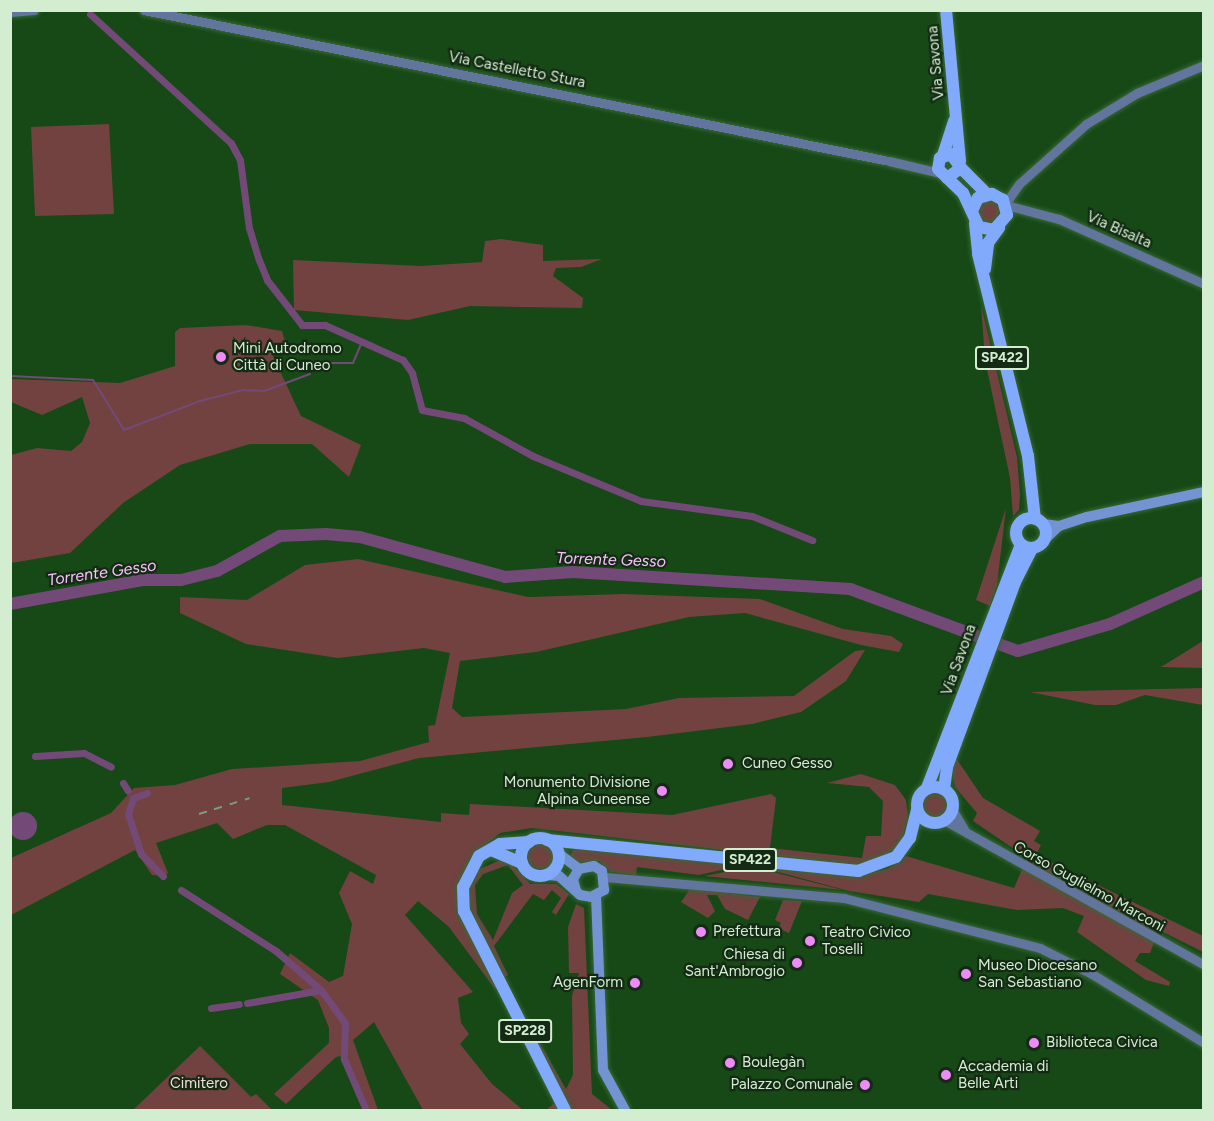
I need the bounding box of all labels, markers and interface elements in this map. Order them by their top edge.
street label: Via Savona [924,25,948,101]
street label: Via Castelletto Stura [447,48,587,92]
street label: Via Bisalta [1084,208,1154,252]
place label: Mini Autodromo Città di Cuneo [233,339,342,374]
road number: SP422 [974,347,1030,369]
marker: Mini Autodromo Città di Cuneo [214,350,228,364]
water label: Torrente Gesso [556,548,666,572]
water label: Torrente Gesso [46,556,158,590]
street label: Via Savona [938,622,980,698]
marker: Cuneo Gesso [719,755,737,773]
place label: Cuneo Gesso [742,755,832,773]
place label: Monumento Divisione Alpina Cuneense [504,773,650,808]
marker: Monumento Divisione Alpina Cuneense [655,784,669,798]
street label: Corso Guglielmo Marconi [1010,838,1168,936]
road number: SP422 [722,849,778,871]
place label: Prefettura [713,923,781,941]
place label: Teatro Civico Toselli [822,923,911,958]
marker: Prefettura [694,925,708,939]
marker: Teatro Civico Toselli [803,934,817,948]
place label: Chiesa di Sant'Ambrogio [685,945,785,980]
marker: Chiesa di Sant'Ambrogio [790,956,804,970]
place label: Museo Diocesano San Sebastiano [978,956,1097,991]
marker: Museo Diocesano San Sebastiano [959,967,973,981]
place label: AgenForm [553,974,623,992]
marker: AgenForm [628,976,642,990]
road number: SP228 [498,1020,552,1042]
place label: Biblioteca Civica [1046,1034,1158,1052]
marker: Biblioteca Civica [1027,1036,1041,1050]
place label: Boulegàn [742,1054,805,1072]
marker: Boulegàn [723,1056,737,1070]
place label: Accademia di Belle Arti [958,1057,1049,1092]
marker: Accademia di Belle Arti [939,1068,953,1082]
park label: Cimitero [170,1075,228,1093]
place label: Palazzo Comunale [731,1076,853,1094]
marker: Palazzo Comunale [858,1078,872,1092]

